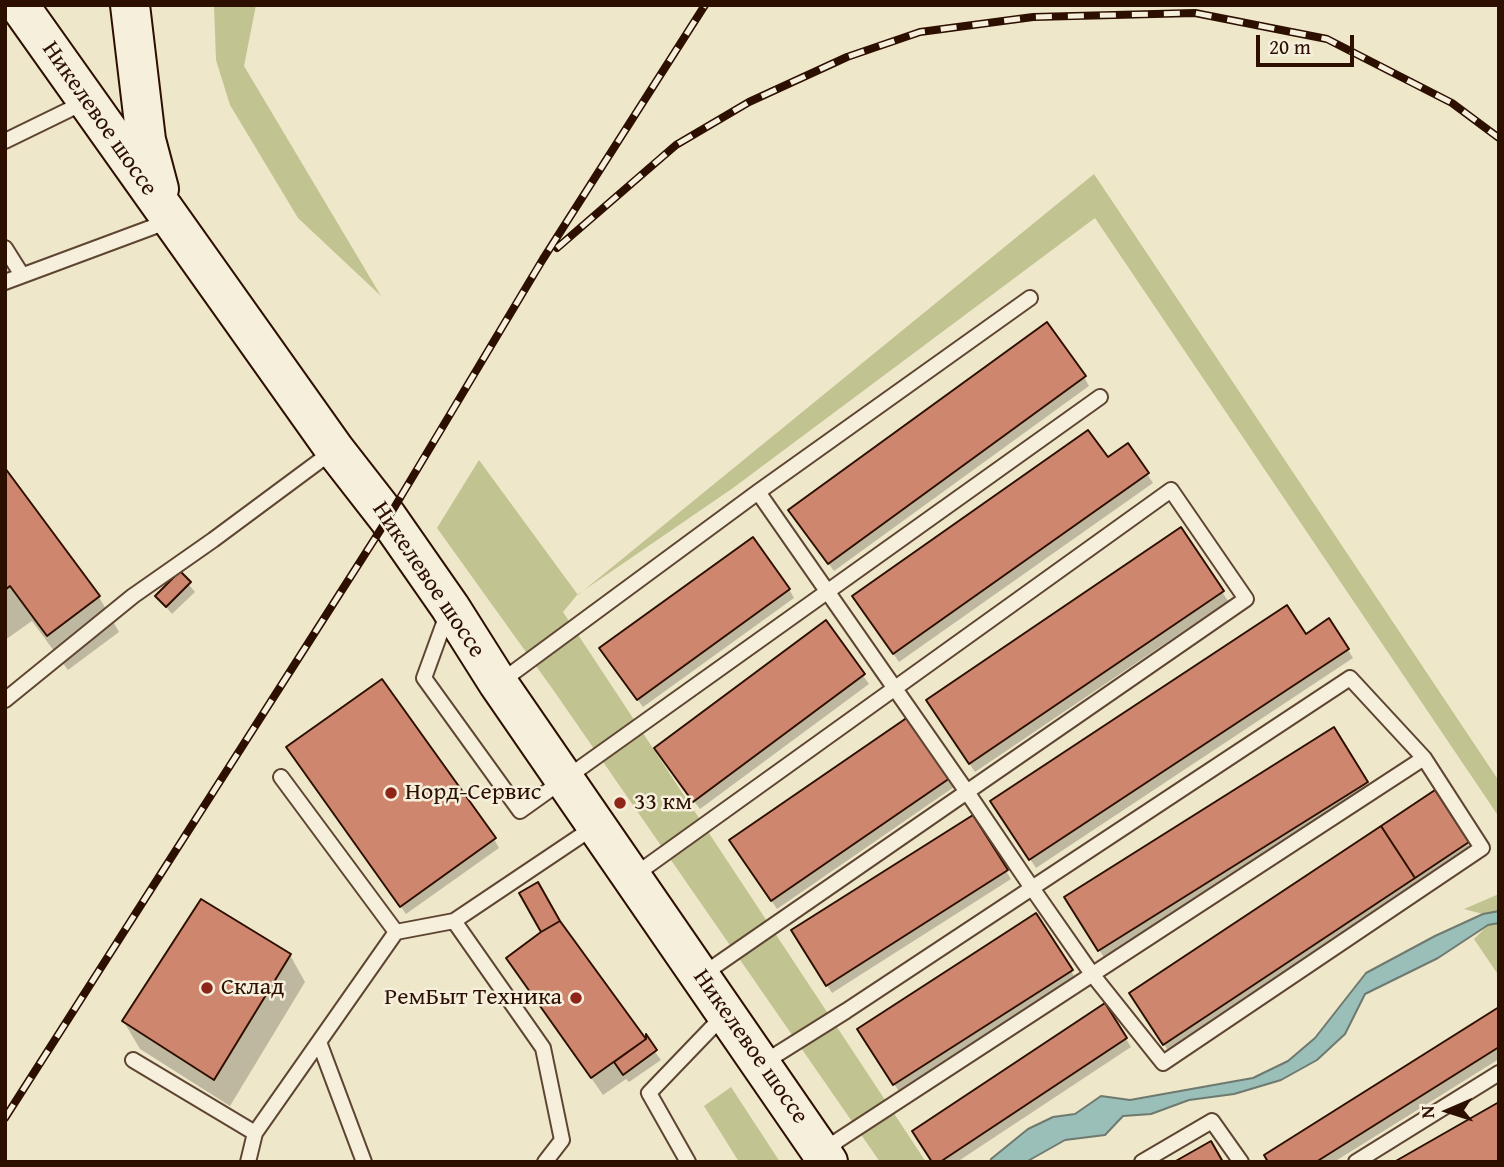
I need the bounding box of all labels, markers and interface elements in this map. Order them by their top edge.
scale bar [1259,21,1357,65]
text: 20 m [1269,31,1311,62]
street label: Никелевое шоссе [35,36,163,202]
street label: Никелевое шоссе [365,497,491,663]
place label: Норд-Сервис [405,779,541,807]
marker: Норд-Сервис [383,785,399,801]
place label: 33 км [634,789,692,817]
marker: 33 км [612,795,628,811]
street label: Никелевое шоссе [686,964,814,1130]
place label: Склад [221,974,284,1002]
marker: Склад [199,980,215,996]
place label: РемБыт Техника [384,984,562,1012]
marker: РемБыт Техника [568,990,584,1006]
north arrow [1413,1076,1483,1146]
text: N [1413,1105,1441,1119]

